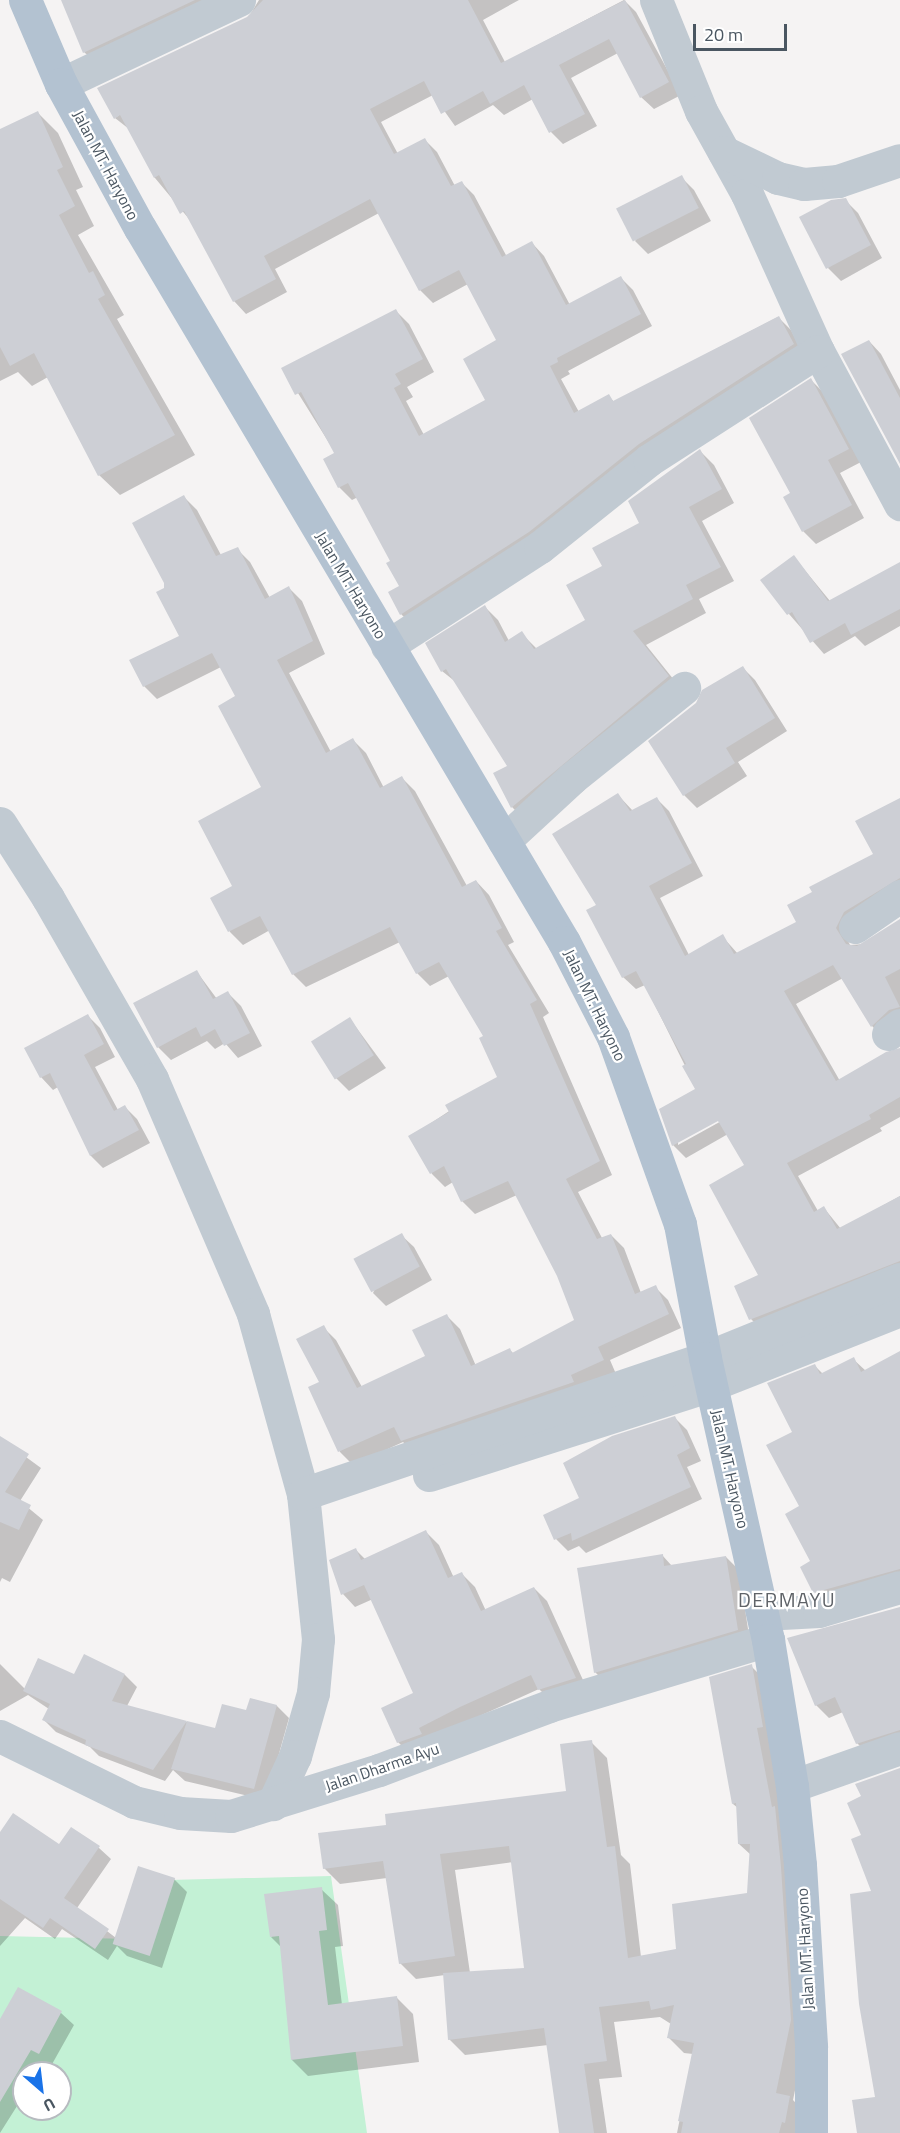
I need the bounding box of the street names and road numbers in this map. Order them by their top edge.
street label: Jalan MT. Haryono [69,107,143,223]
street label: Jalan MT. Haryono [311,528,391,642]
street label: Jalan MT. Haryono [560,946,630,1064]
street label: Jalan MT. Haryono [707,1408,753,1530]
street label: Jalan Dharma Ayu [322,1739,442,1795]
street label: Jalan MT. Haryono [792,1888,818,2010]

